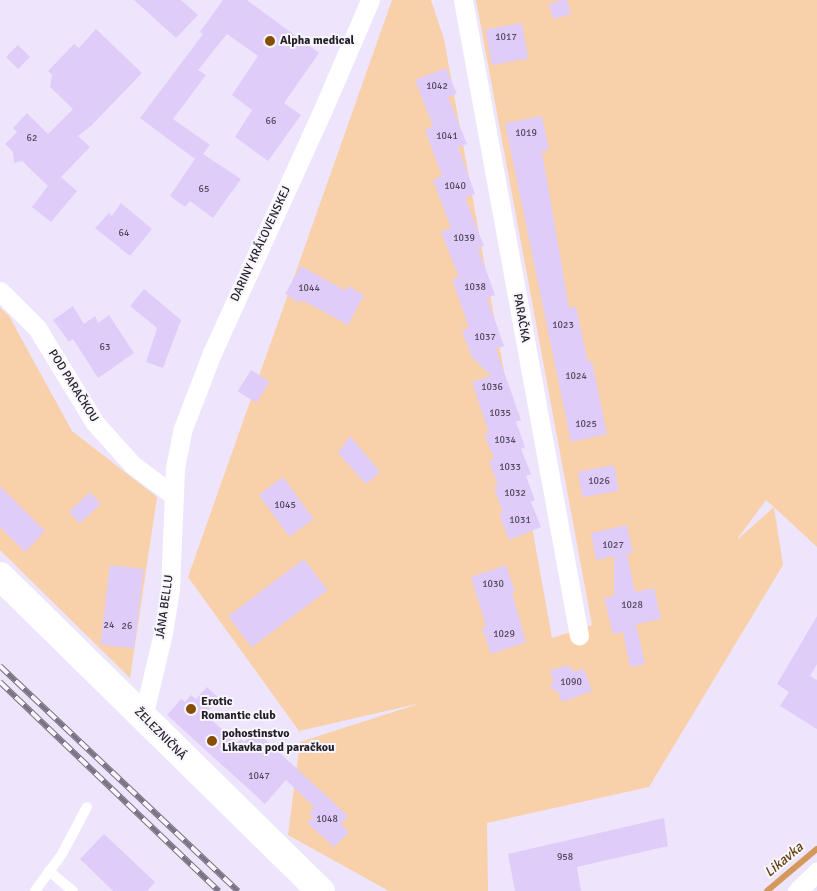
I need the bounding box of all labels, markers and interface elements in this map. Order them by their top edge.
house number: 1017 [495,32,517,44]
place label: Alpha medical [280,34,354,48]
marker: Alpha medical [264,35,276,47]
house number: 1042 [426,81,448,93]
house number: 66 [266,116,276,128]
house number: 1019 [515,128,537,140]
house number: 1041 [436,131,458,143]
house number: 62 [27,133,37,145]
house number: 1040 [444,181,466,193]
house number: 65 [199,184,209,196]
street label: DARINY KRÁĽOVENSKEJ [228,184,294,304]
house number: 64 [119,228,129,240]
house number: 1039 [453,233,475,245]
house number: 1038 [464,282,486,294]
house number: 1044 [298,283,320,295]
street label: PARAČKA [510,292,532,344]
house number: 1023 [552,320,574,332]
house number: 1037 [474,332,496,344]
house number: 63 [100,342,110,354]
street label: POD PARAČKOU [45,347,101,425]
house number: 1024 [565,371,587,383]
house number: 1036 [481,382,503,394]
house number: 1035 [489,408,511,420]
house number: 1025 [575,419,597,431]
house number: 1034 [494,435,516,447]
house number: 1033 [499,462,521,474]
house number: 1026 [588,476,610,488]
house number: 1032 [504,488,526,500]
house number: 1045 [274,500,296,512]
house number: 1031 [509,515,531,527]
house number: 1027 [602,540,624,552]
street label: JÁNA BELLU [153,574,177,640]
house number: 1030 [482,579,504,591]
house number: 1028 [621,600,643,612]
house number: 24 [104,620,114,632]
house number: 26 [122,621,132,633]
house number: 1029 [493,629,515,641]
house number: 1090 [560,677,582,689]
place label: Erotic Romantic club [201,695,276,723]
marker: Erotic Romantic club [185,703,197,715]
street label: ŽELEZNIČNÁ [131,705,189,763]
place label: pohostinstvo Likavka pod paračkou [222,727,335,755]
marker: pohostinstvo Likavka pod paračkou [206,735,218,747]
house number: 1047 [248,771,270,783]
house number: 1048 [316,814,338,826]
water label: Likavka [761,839,807,881]
house number: 958 [557,852,573,864]

